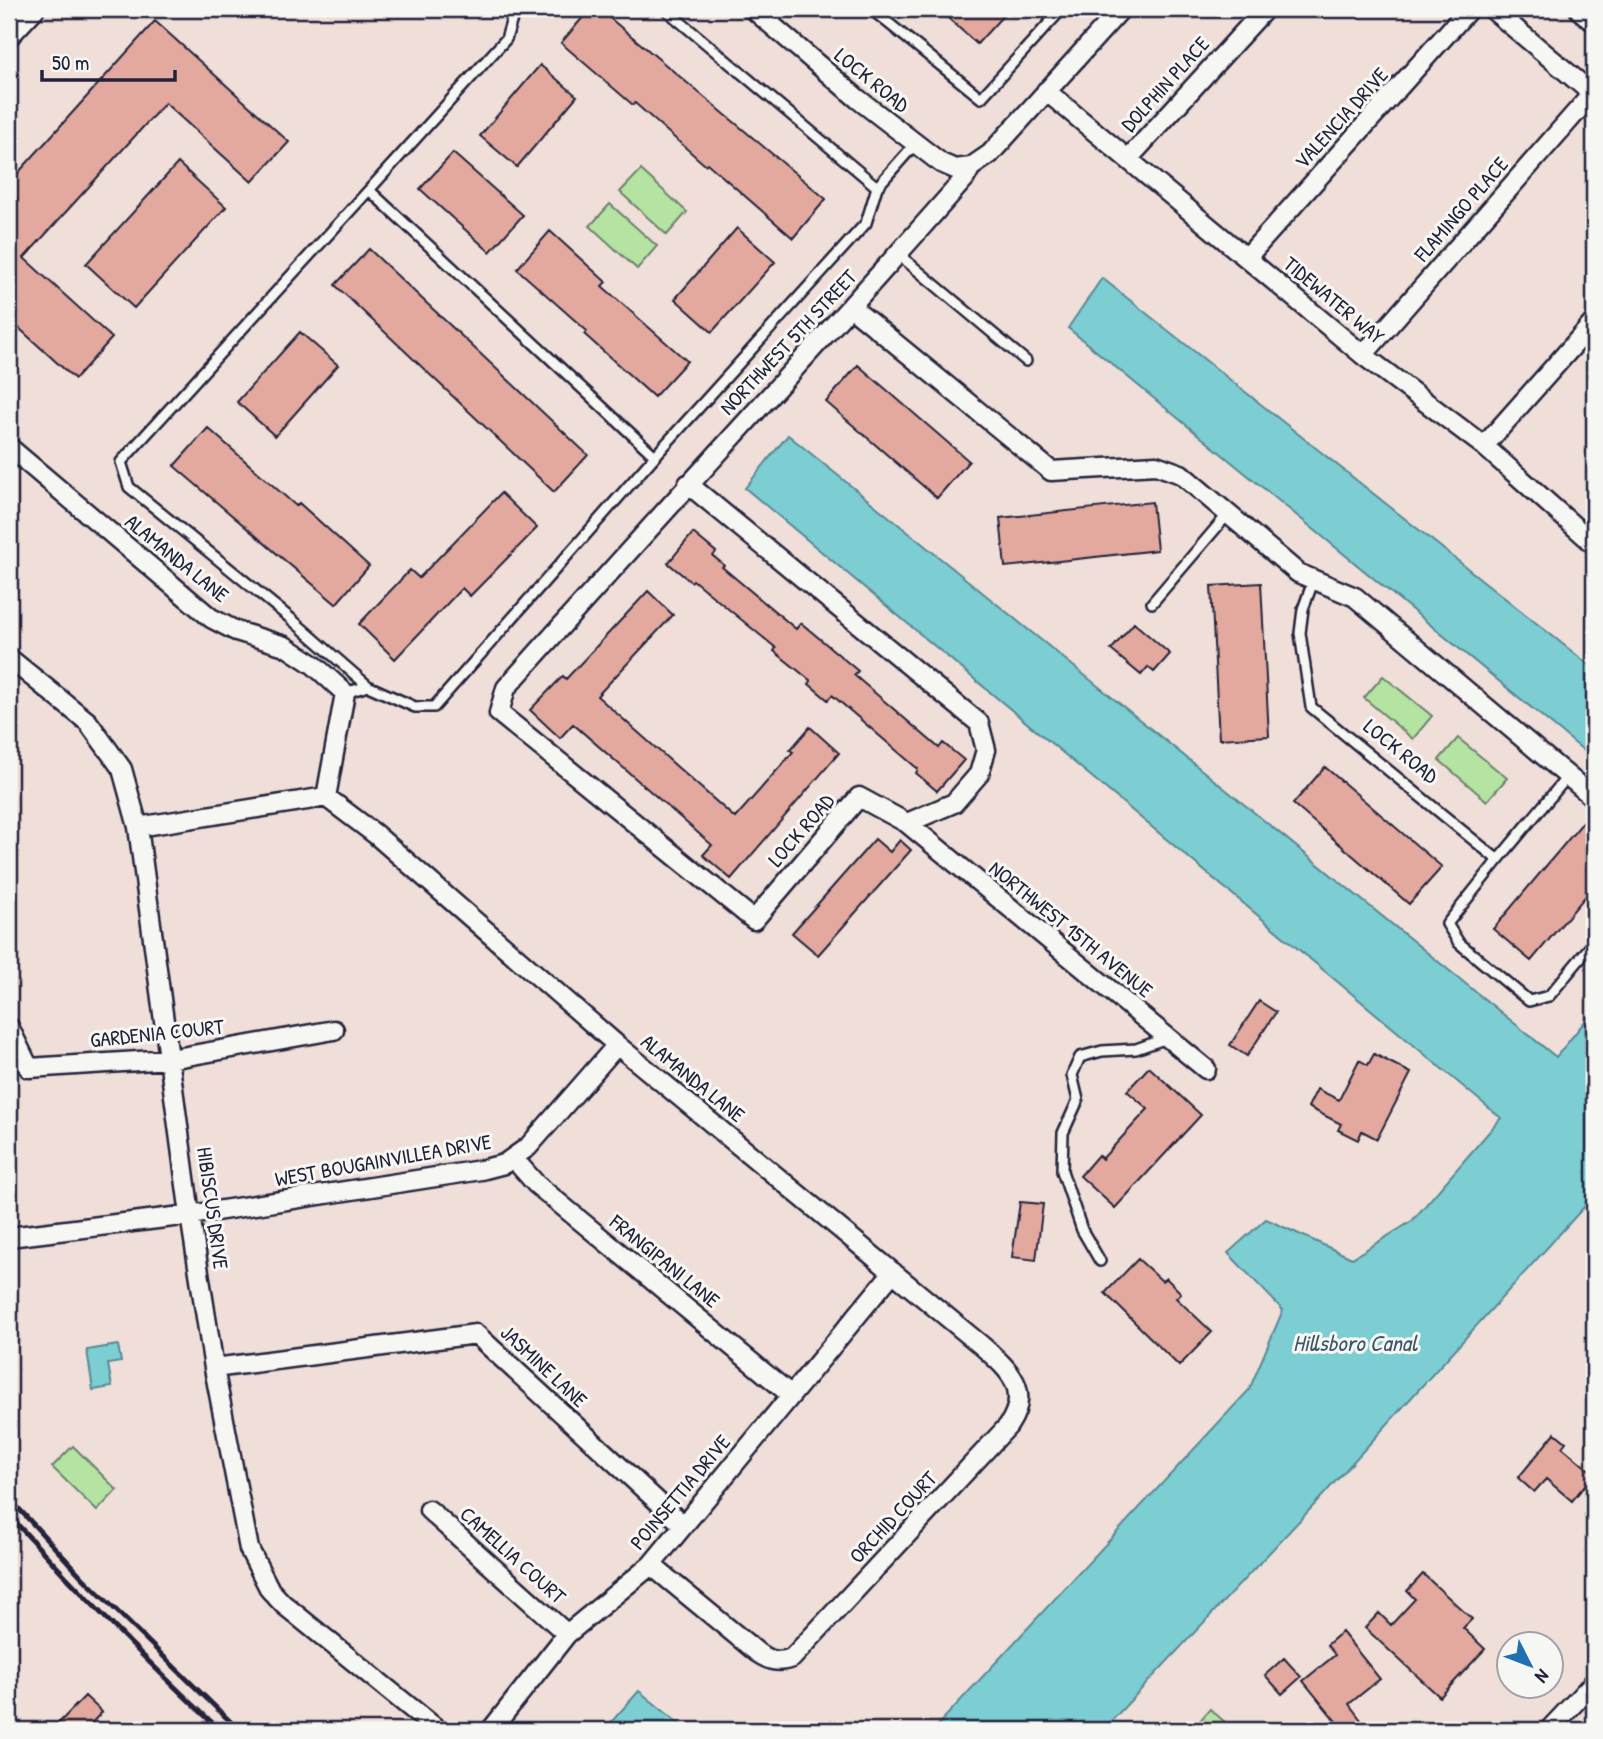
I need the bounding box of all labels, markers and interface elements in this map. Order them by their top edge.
street label: DOLPHIN PLACE [1114,30,1216,138]
scale bar [42,38,175,82]
street label: LOCK ROAD [829,41,915,119]
text: 50 m [52,48,89,77]
street label: VALENCIA DRIVE [1288,61,1394,175]
street label: FLAMINGO PLACE [1407,150,1515,268]
street label: TIDEWATER WAY [1278,249,1391,351]
street label: NORTHWEST 5TH STREET [713,262,864,421]
street label: ALAMANDA LANE [119,507,235,609]
street label: LOCK ROAD [1358,712,1444,790]
street label: LOCK ROAD [761,787,841,873]
street label: NORTHWEST 15TH AVENUE [983,854,1159,1004]
street label: GARDENIA COURT [89,1011,227,1054]
street label: ALAMANDA LANE [635,1027,751,1129]
street label: WEST BOUGAINVILLEA DRIVE [273,1127,493,1193]
street label: HIBISCUS DRIVE [190,1145,236,1271]
street label: FRANGIPANI LANE [603,1207,726,1314]
street label: JASMINE LANE [494,1318,594,1414]
water label: Hillsboro Canal [1293,1327,1418,1358]
street label: POINSETTIA DRIVE [623,1428,737,1556]
street label: ORCHID COURT [843,1464,944,1569]
street label: CAMELLIA COURT [454,1500,573,1611]
north arrow [1494,1630,1564,1700]
text: N [1530,1664,1556,1689]

